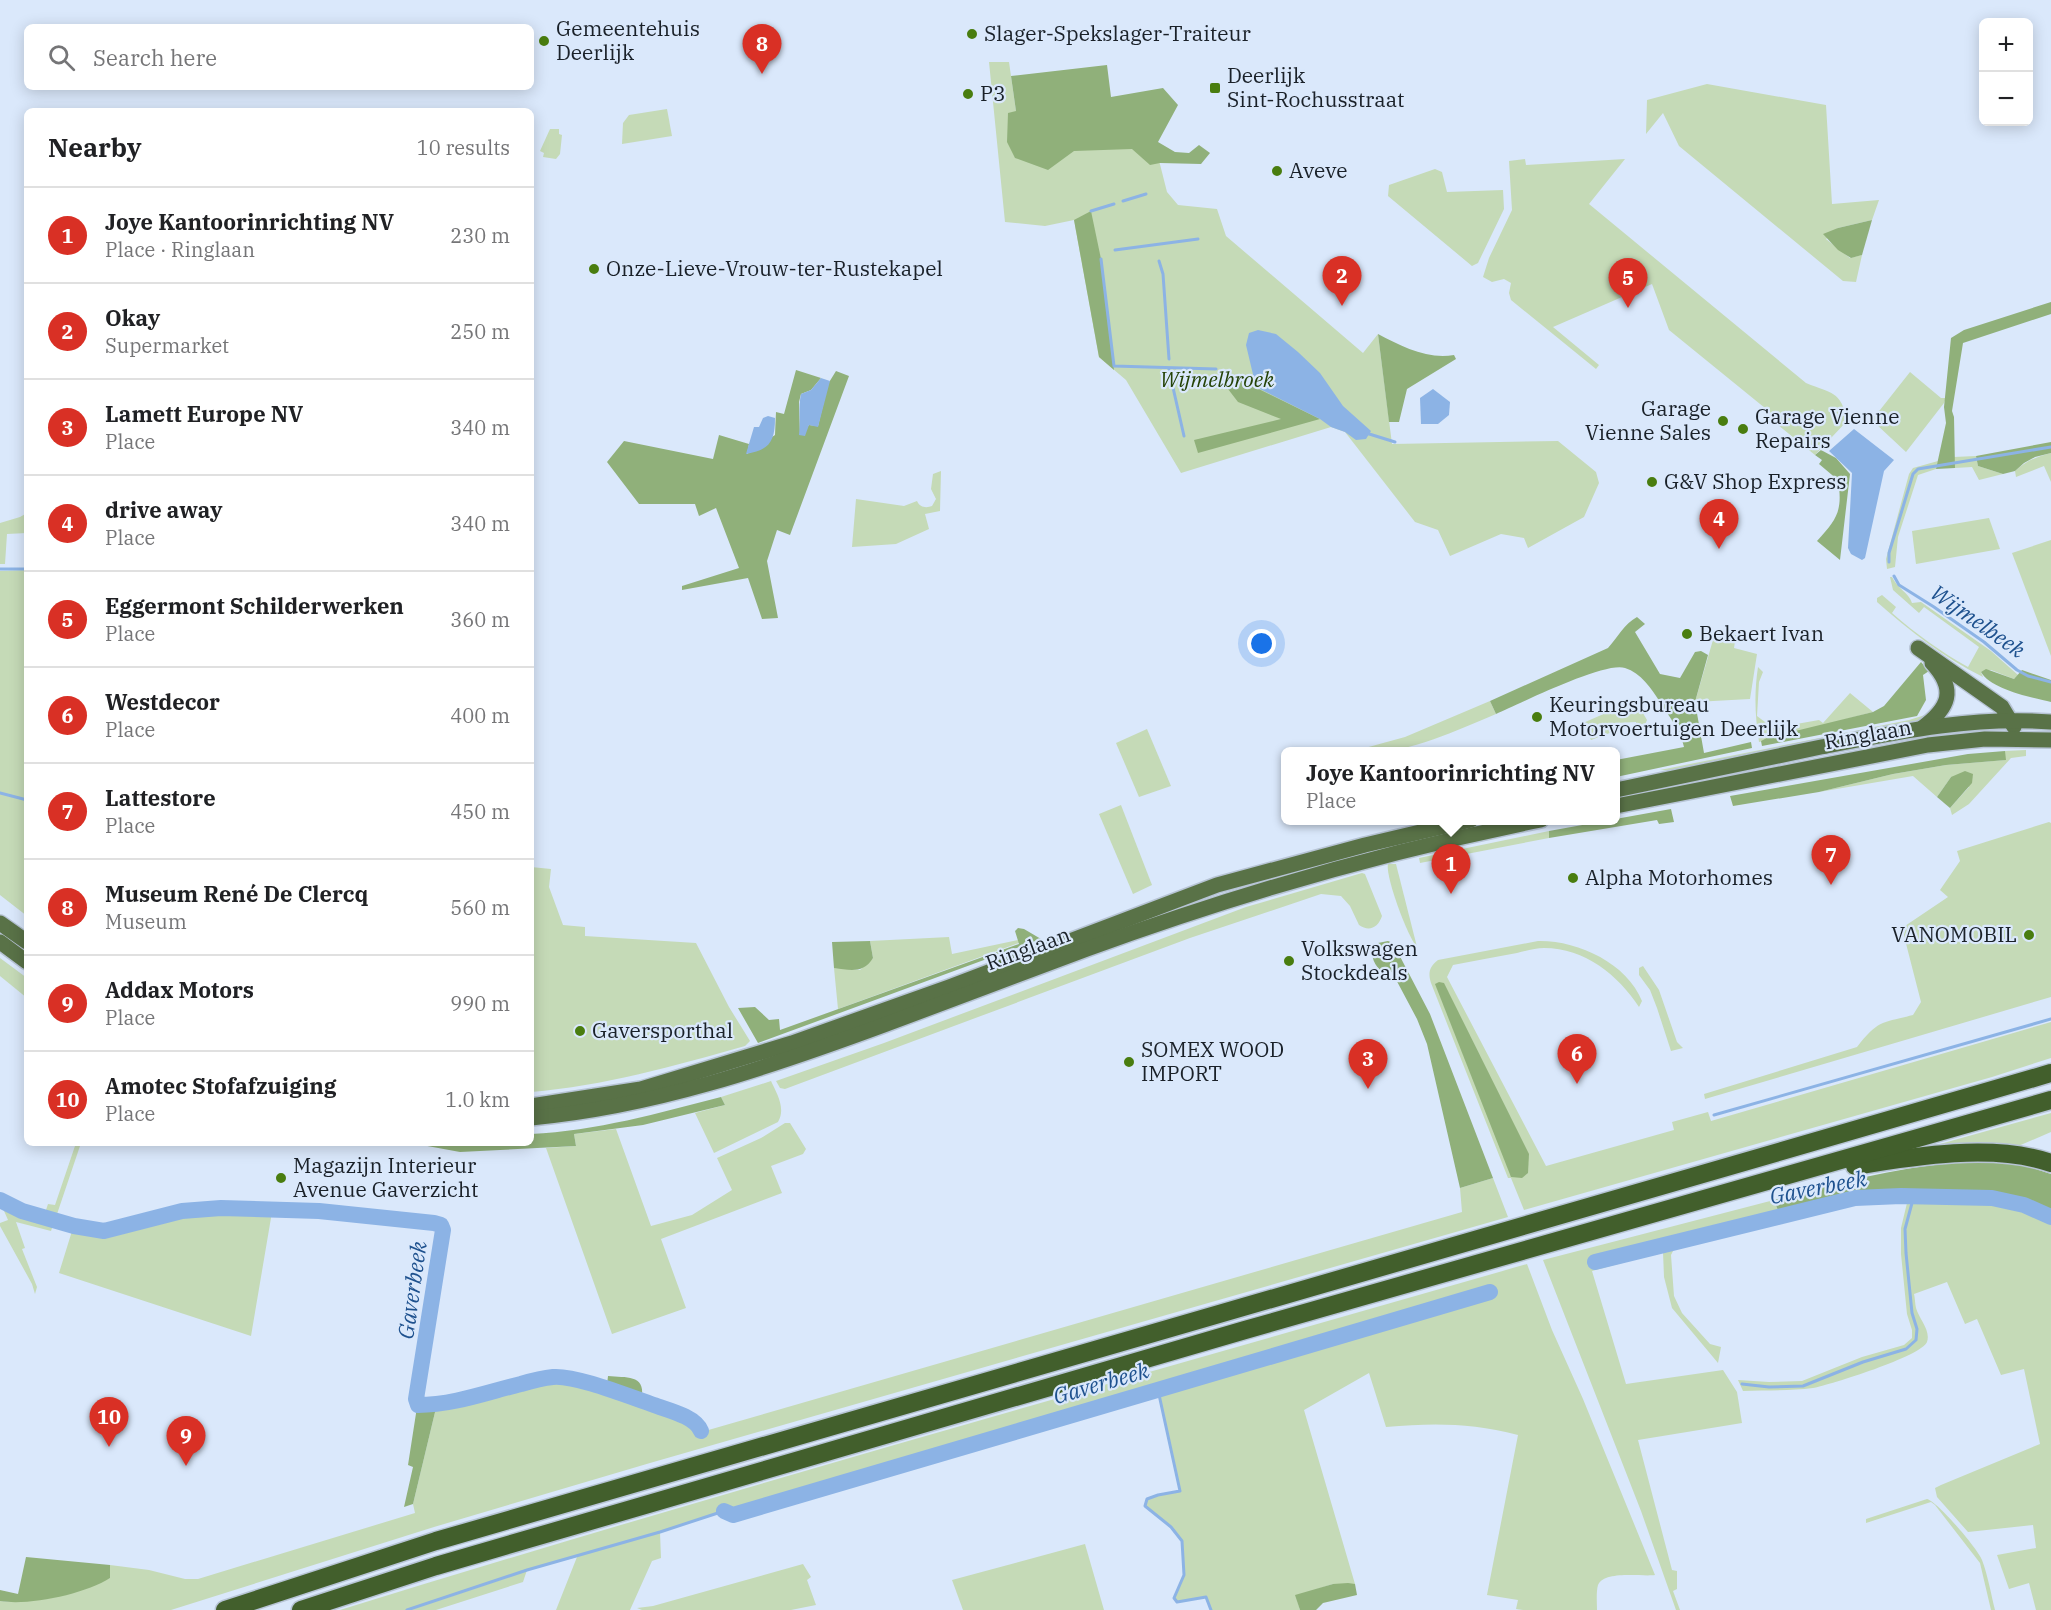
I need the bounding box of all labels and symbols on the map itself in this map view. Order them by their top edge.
place label: Gemeentehuis Deerlijk [556,14,700,66]
place label: Slager-Spekslager-Traiteur [984,19,1252,47]
pin: 8 [742,25,782,74]
marker: Slager-Spekslager-Traiteur [965,27,979,41]
marker: Gemeentehuis Deerlijk [537,34,551,48]
place label: Deerlijk Sint-Rochusstraat [1227,61,1405,113]
place label: P3 [980,79,1006,107]
marker: Deerlijk Sint-Rochusstraat [1208,81,1222,95]
marker: P3 [961,87,975,101]
place label: Aveve [1289,156,1347,184]
marker: Aveve [1270,164,1284,178]
place label: Onze-Lieve-Vrouw-ter-Rustekapel [606,254,943,282]
pin: 2 [1322,256,1362,306]
pin: 5 [1608,258,1648,308]
marker: Onze-Lieve-Vrouw-ter-Rustekapel [587,262,601,276]
park label: Wijmelbroek [1160,365,1275,393]
place label: Garage Vienne Sales [1585,394,1711,446]
place label: Garage Vienne Repairs [1755,402,1899,454]
marker: Garage Vienne Sales [1716,414,1730,428]
marker: Garage Vienne Repairs [1736,422,1750,436]
place label: G&V Shop Express [1664,467,1846,495]
marker: G&V Shop Express [1645,475,1659,489]
pin: 4 [1700,500,1738,549]
water label: Wijmelbeek [1925,577,2032,664]
place label: Bekaert Ivan [1699,619,1824,647]
marker: Bekaert Ivan [1680,627,1694,641]
your location [1247,629,1276,658]
place label: Keuringsbureau Motorvoertuigen Deerlijk [1549,690,1799,742]
marker: Keuringsbureau Motorvoertuigen Deerlijk [1530,710,1544,724]
street label: Ringlaan [1822,713,1914,755]
pin: 7 [1812,836,1850,885]
pin: 1 [1432,844,1470,894]
place label: Alpha Motorhomes [1585,863,1773,891]
marker: Alpha Motorhomes [1566,871,1580,885]
street label: Ringlaan [981,920,1074,976]
place label: VANOMOBIL [1891,920,2017,948]
marker: VANOMOBIL [2022,928,2036,942]
place label: Volkswagen Stockdeals [1301,934,1418,986]
marker: Volkswagen Stockdeals [1282,954,1296,968]
place label: Gaversporthal [592,1016,733,1044]
marker: Gaversporthal [573,1024,587,1038]
pin: 6 [1558,1034,1596,1084]
place label: SOMEX WOOD IMPORT [1141,1035,1284,1087]
pin: 3 [1348,1040,1388,1089]
marker: SOMEX WOOD IMPORT [1122,1055,1136,1069]
place label: Magazijn Interieur Avenue Gaverzicht [293,1151,478,1203]
water label: Gaverbeek [1767,1163,1869,1210]
marker: Magazijn Interieur Avenue Gaverzicht [274,1171,288,1185]
water label: Gaverbeek [390,1239,433,1341]
water label: Gaverbeek [1050,1355,1153,1410]
pin: 10 [90,1398,128,1447]
pin: 9 [166,1416,206,1466]

